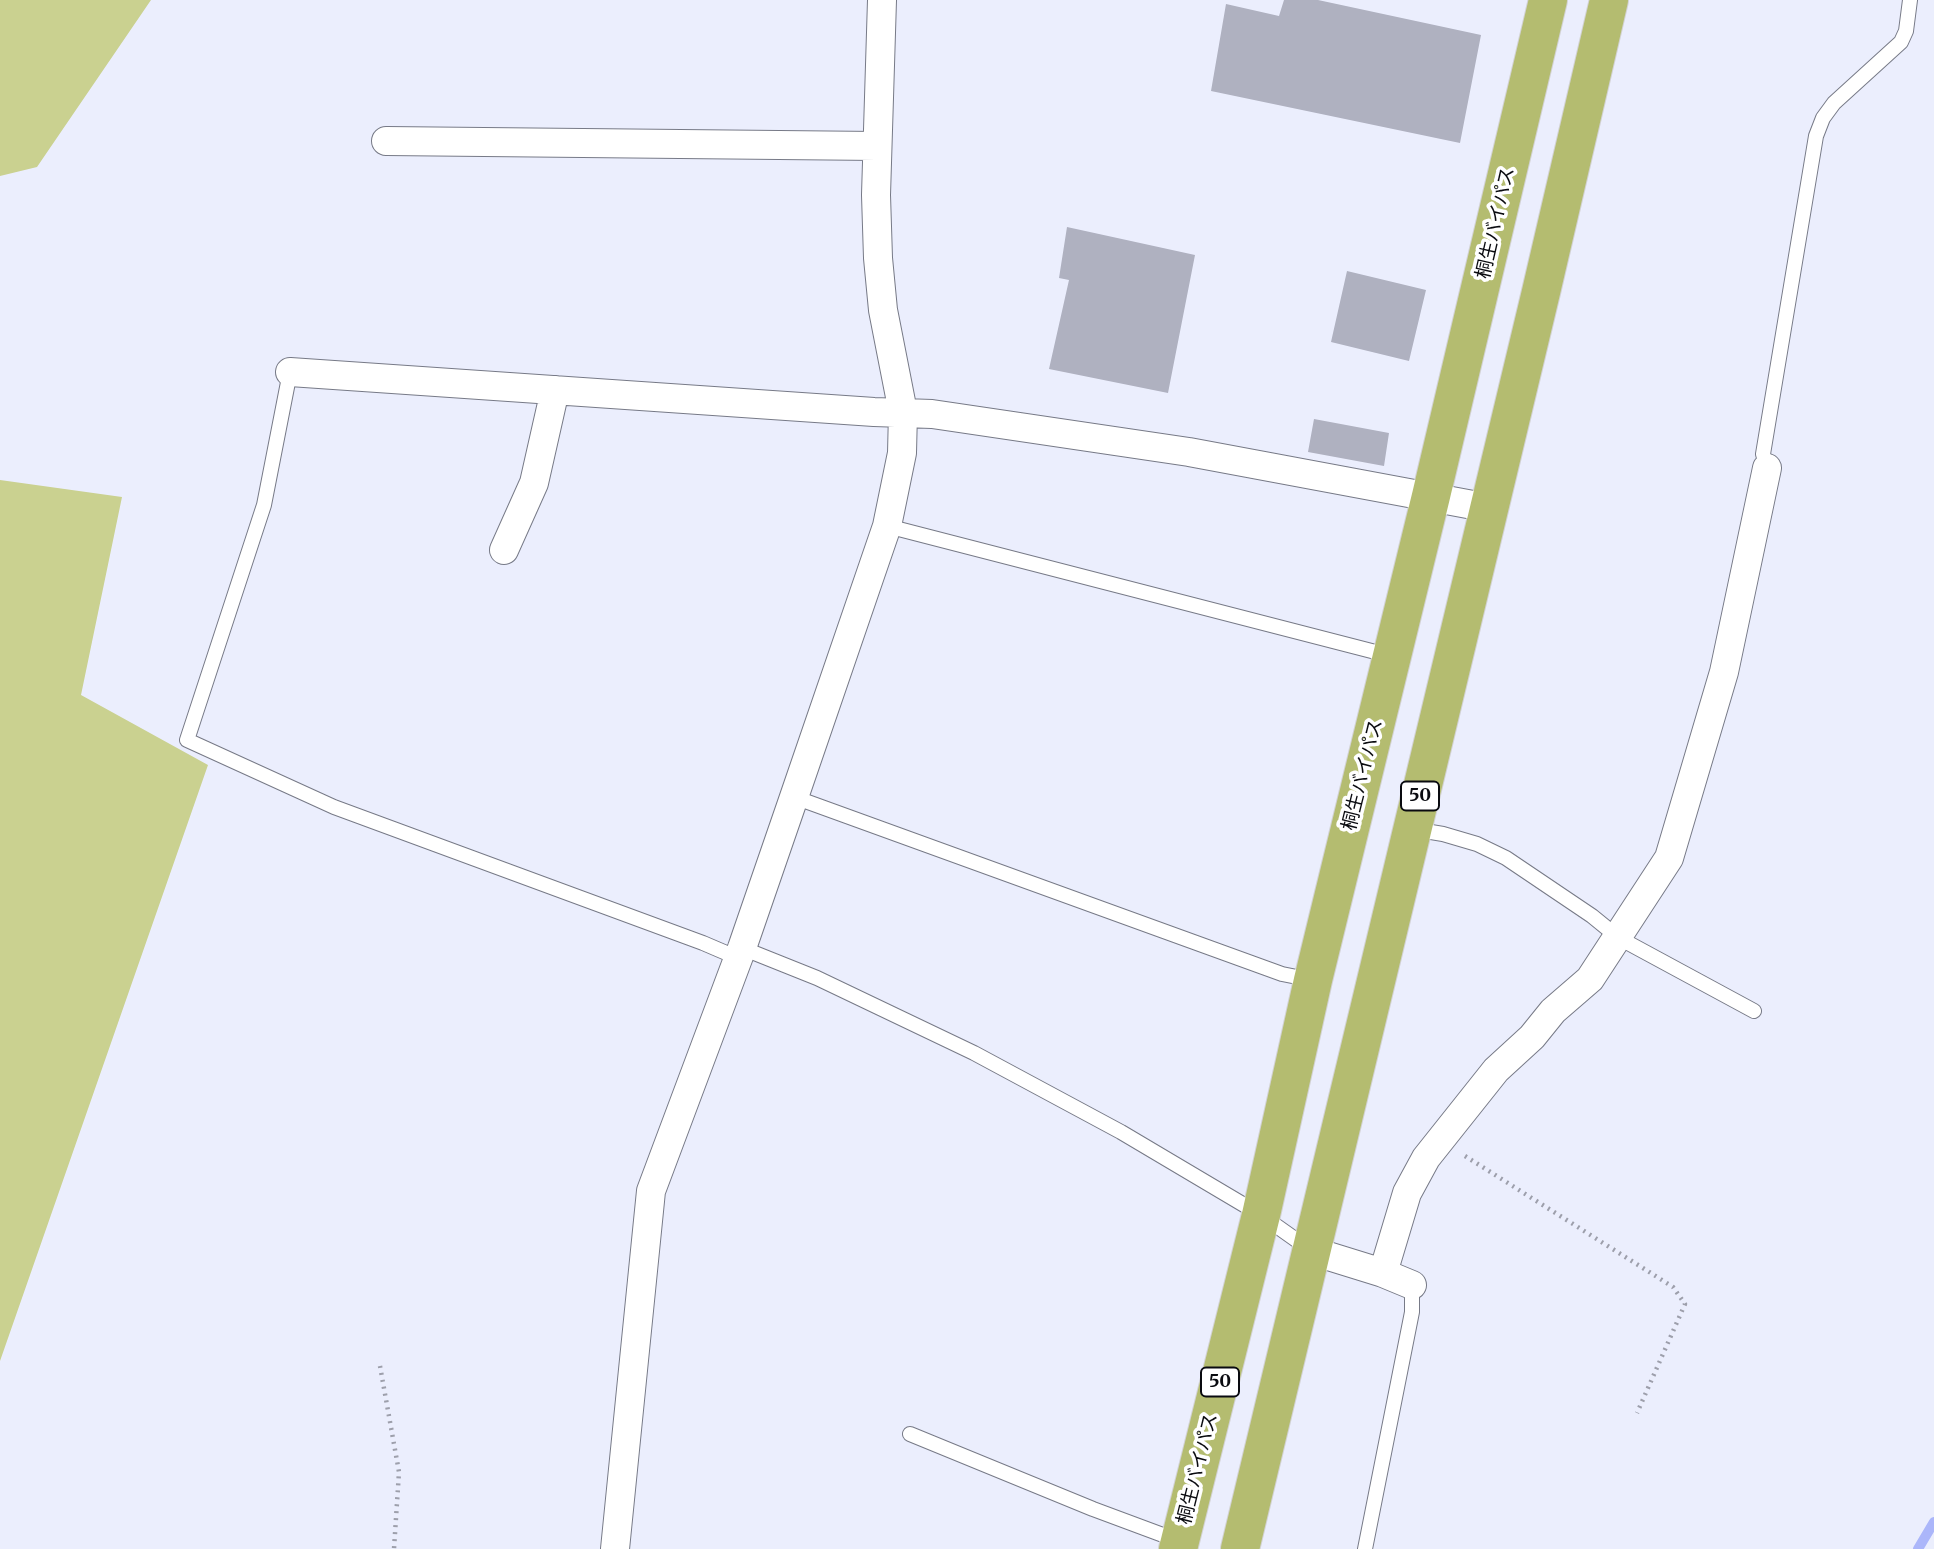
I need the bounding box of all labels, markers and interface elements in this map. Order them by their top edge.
street label: 桐生バイパス [1472,165,1520,281]
street label: 桐生バイパス [1338,717,1388,833]
road number: 50 [1401,782,1439,810]
road number: 50 [1201,1367,1239,1396]
street label: 桐生バイパス [1173,1411,1223,1527]

